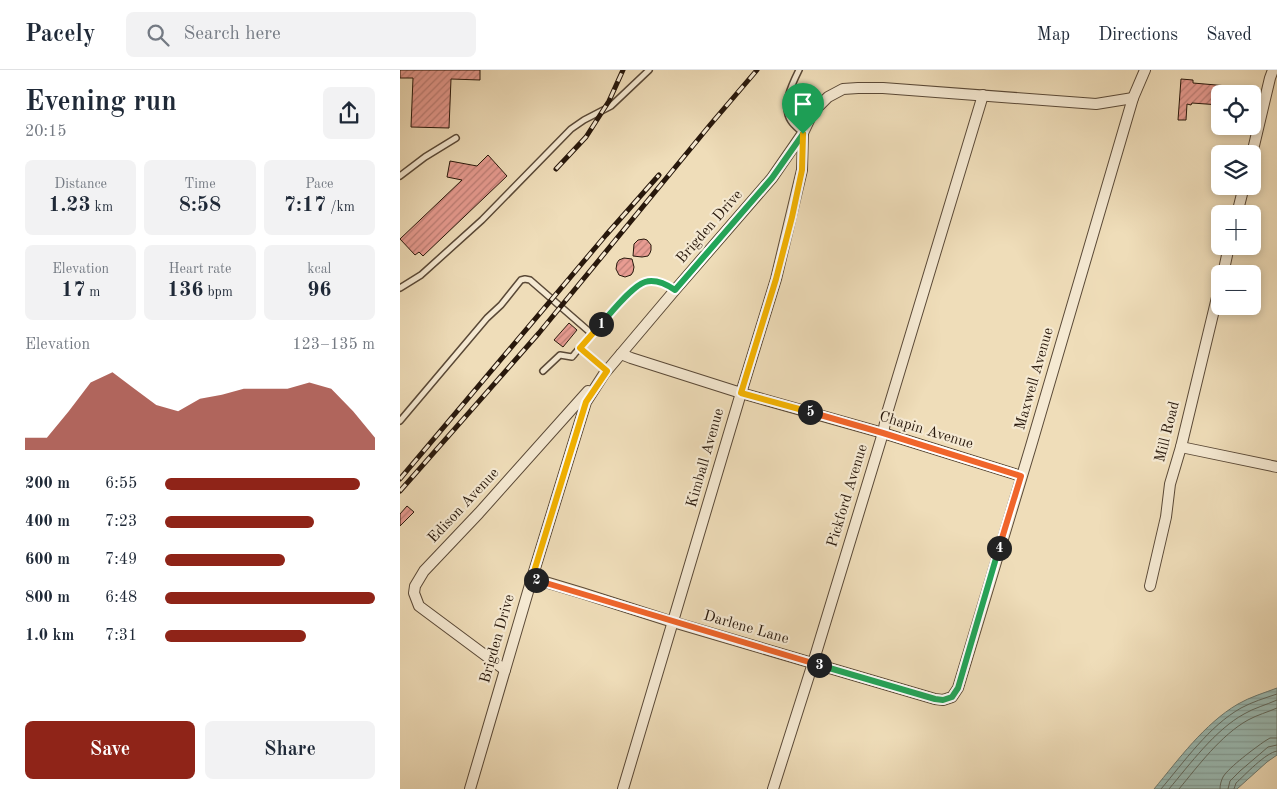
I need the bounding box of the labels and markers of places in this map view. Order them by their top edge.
pin [782,83,824,134]
pin: 1 [588,312,614,336]
pin: 5 [798,400,822,424]
pin: 4 [986,536,1012,560]
pin: 2 [524,568,548,592]
pin: 3 [806,652,832,678]

